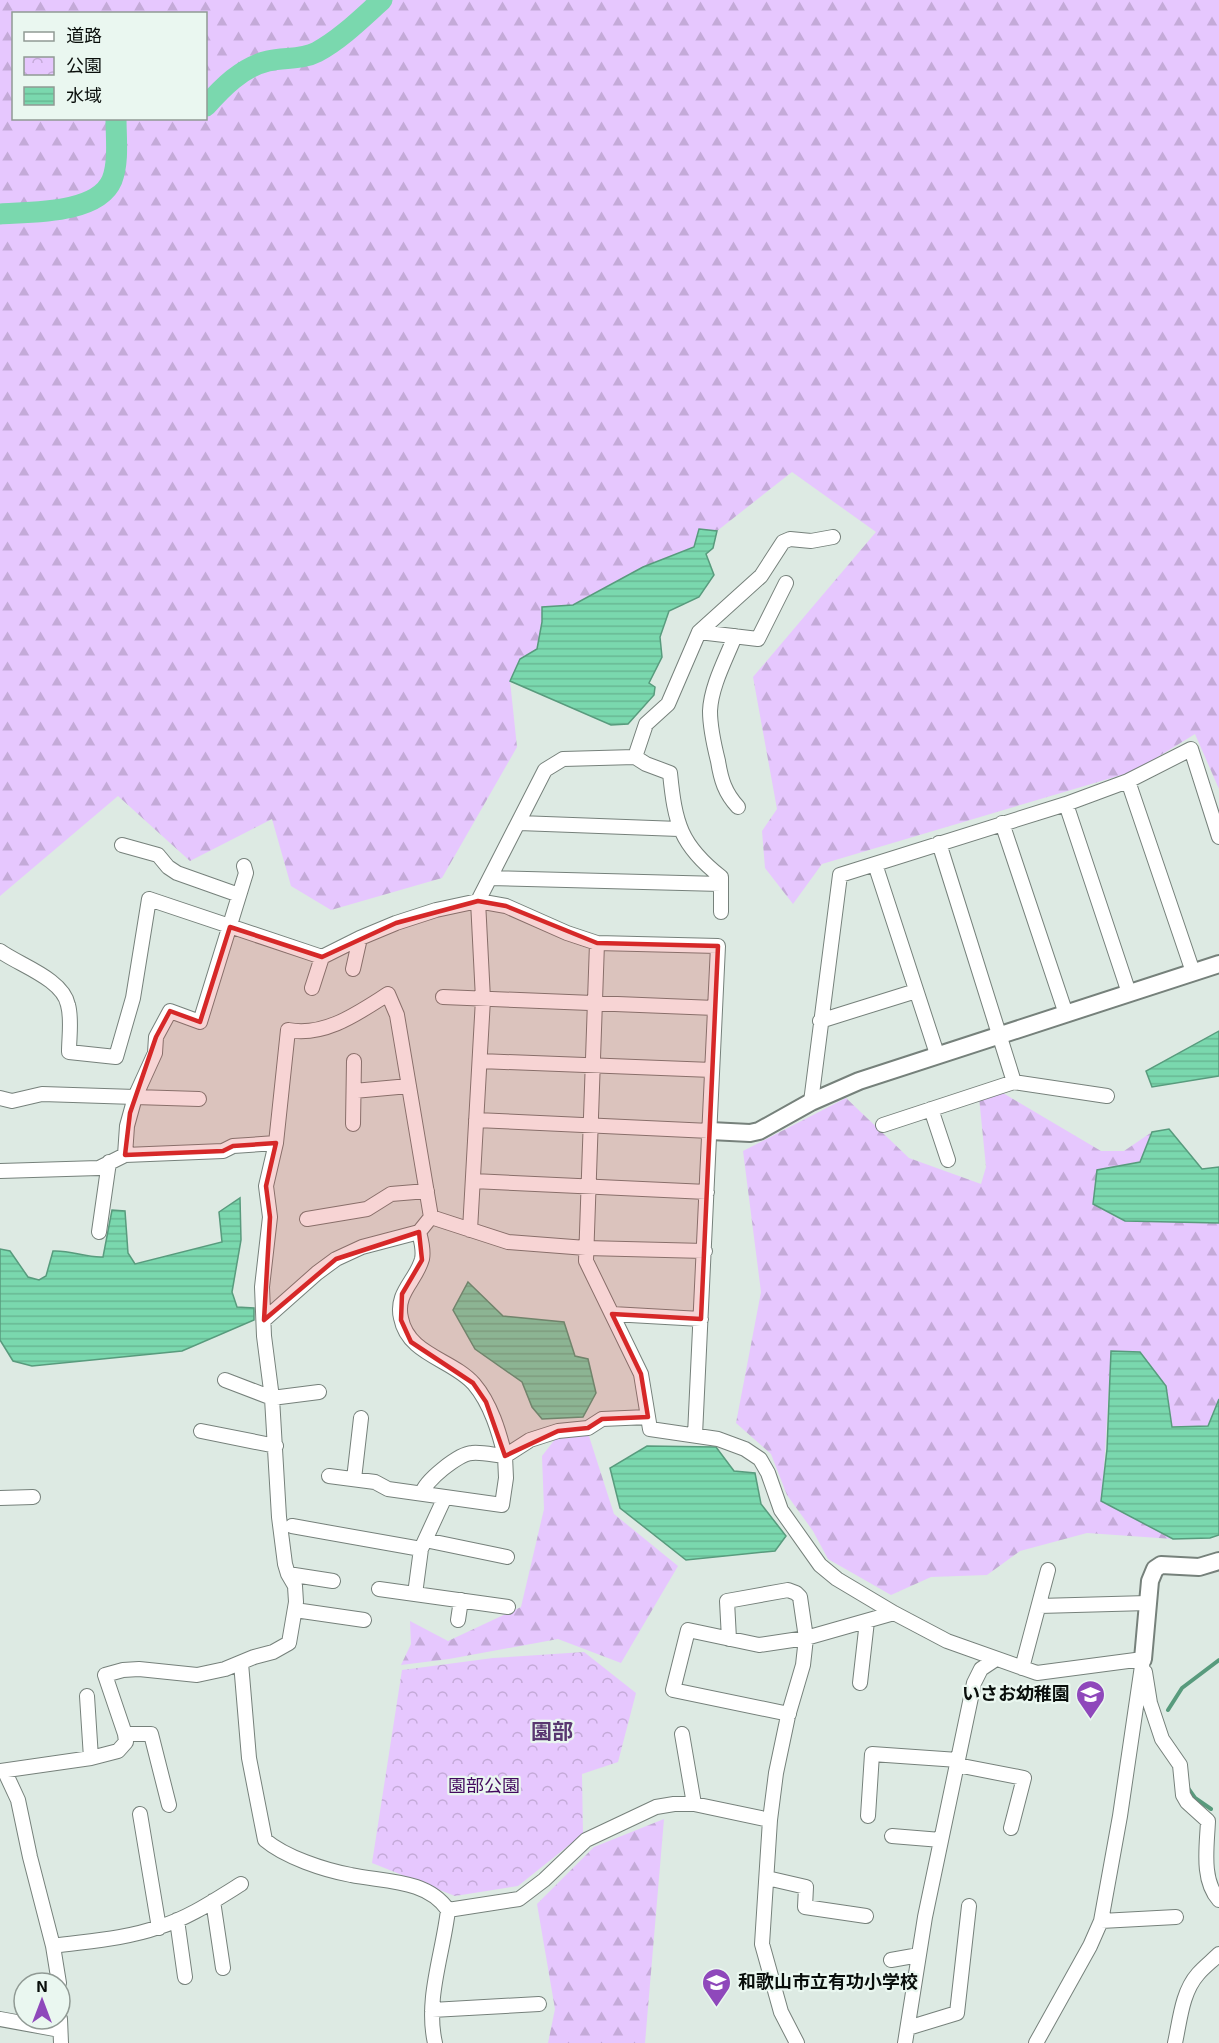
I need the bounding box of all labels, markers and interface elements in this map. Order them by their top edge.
legend [12,12,207,120]
text: 道路 [66,24,102,46]
text: 公園 [66,54,102,76]
text: 水域 [66,84,102,106]
school or university icon: いさお幼稚園 [1075,1678,1107,1720]
place label: いさお幼稚園 [962,1682,1070,1704]
district label: 園部 [531,1718,573,1743]
park label: 園部公園 [448,1774,520,1796]
school or university icon: 和歌山市立有功小学校 [701,1966,733,2008]
place label: 和歌山市立有功小学校 [738,1970,918,1992]
north arrow [12,1971,72,2031]
text: N [36,1976,48,1995]

